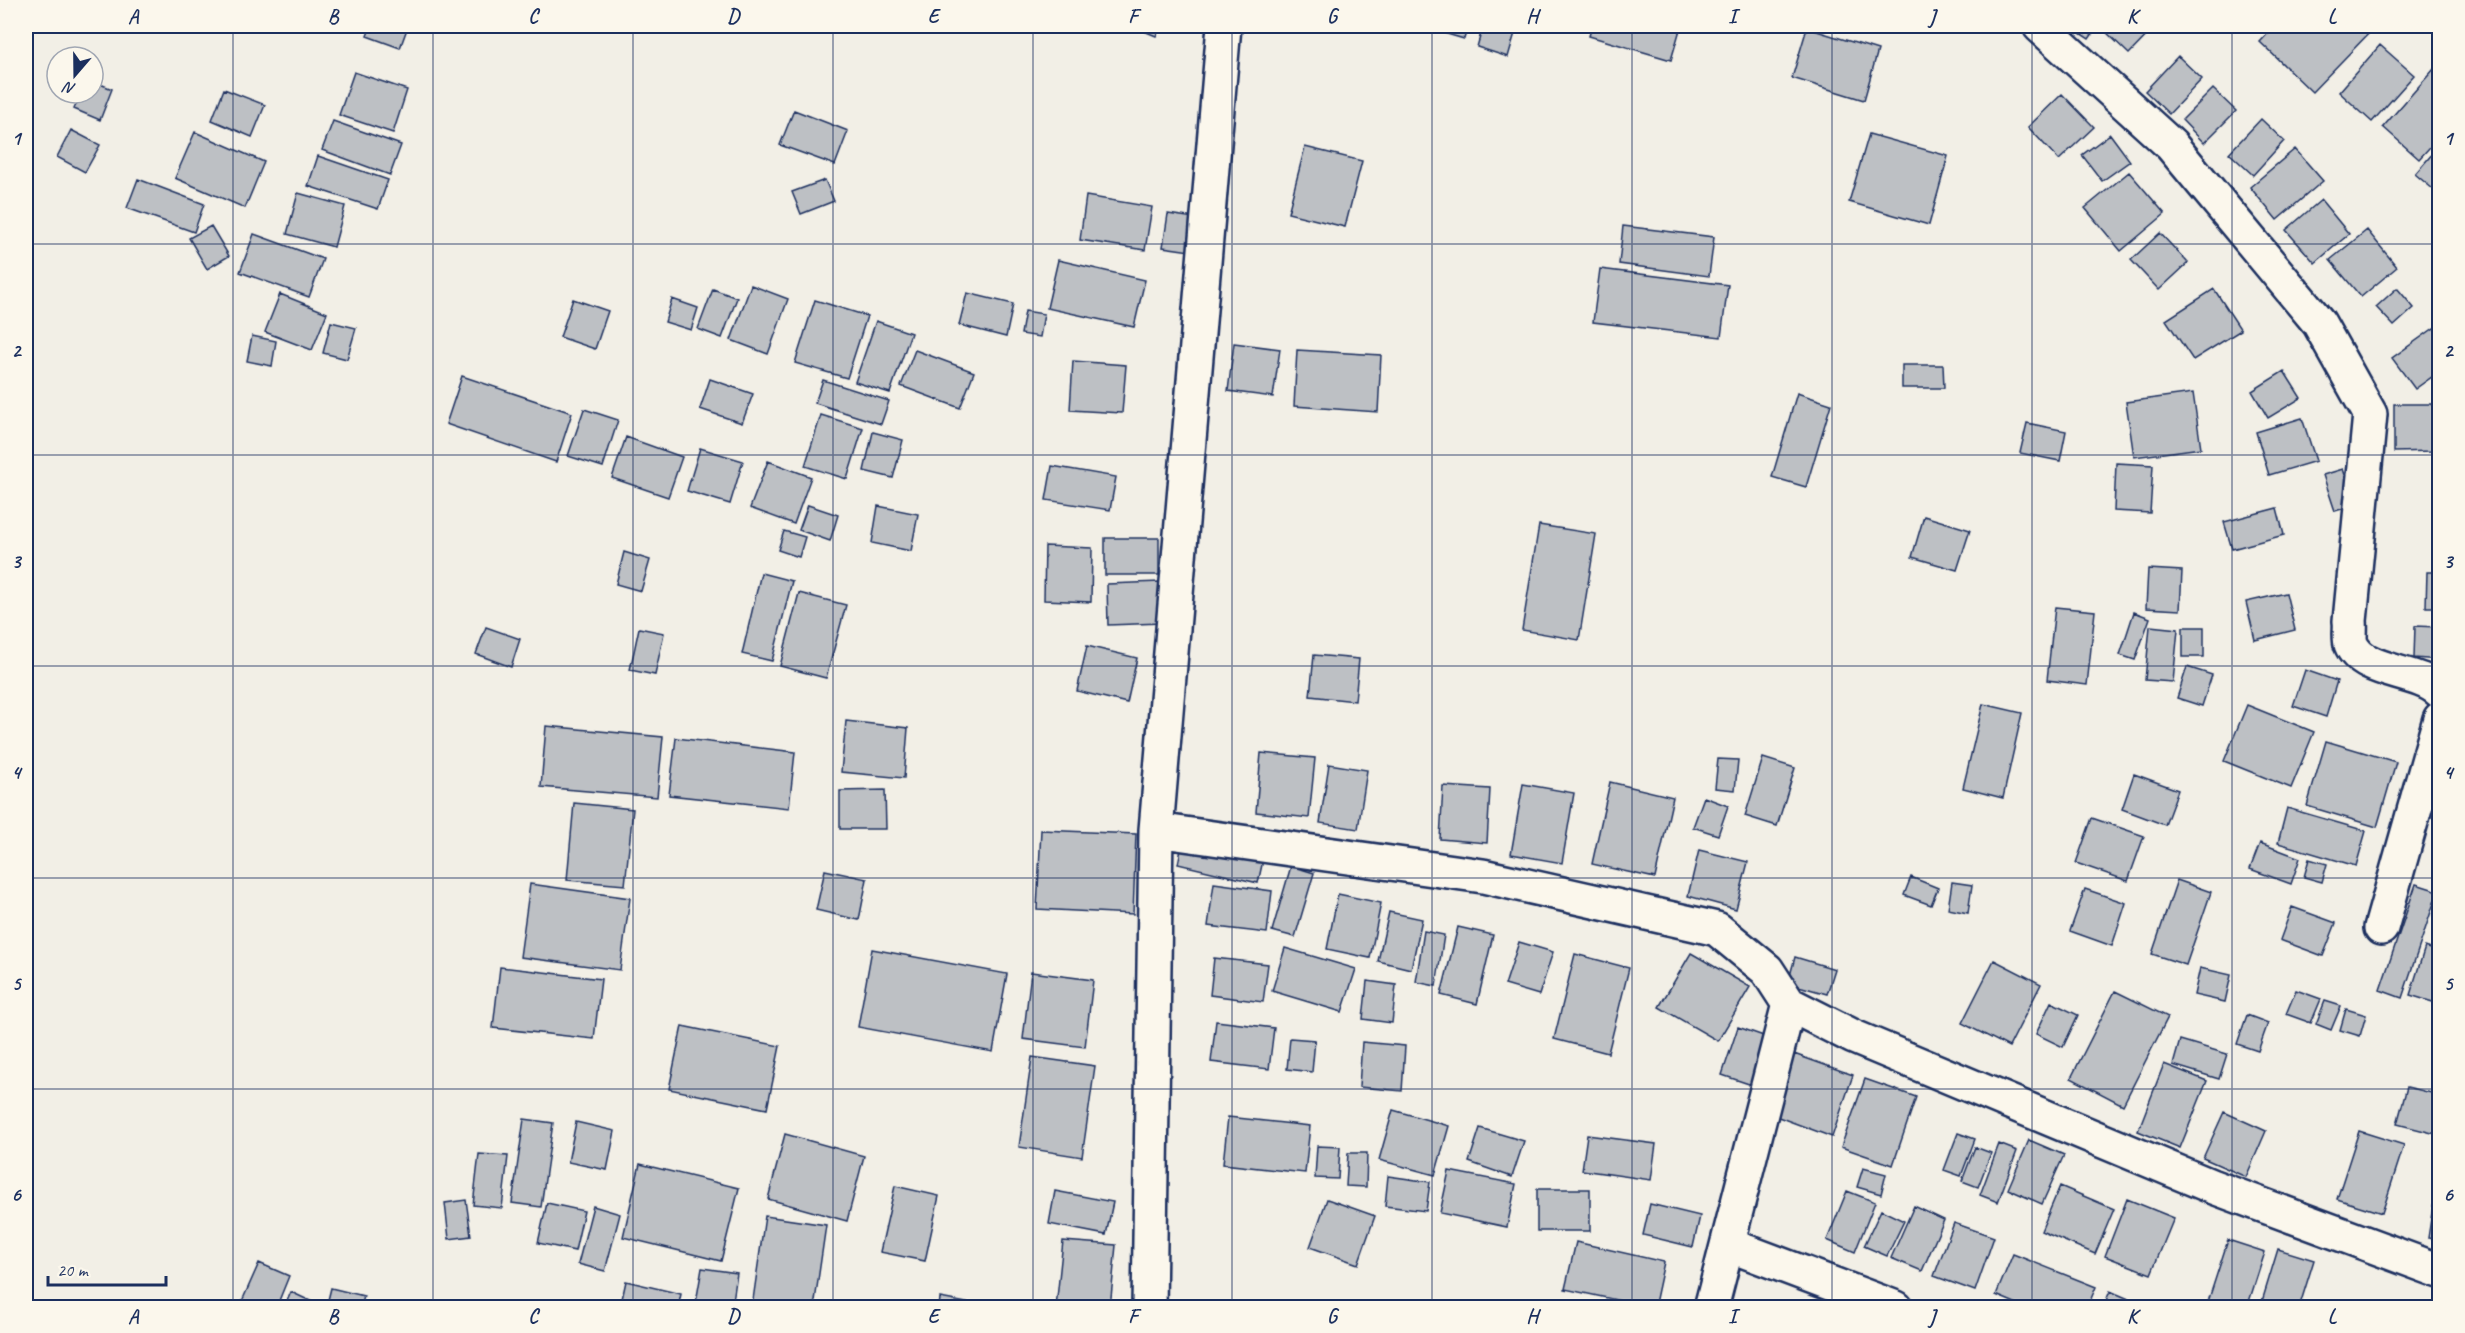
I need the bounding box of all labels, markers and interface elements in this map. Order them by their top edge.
text: A [128,4,140,29]
text: B [328,4,340,29]
text: C [528,4,540,29]
text: D [727,4,741,29]
text: E [928,4,942,29]
text: F [1128,4,1142,29]
text: G [1327,4,1340,29]
text: H [1526,4,1541,29]
text: I [1728,4,1741,29]
text: J [1927,4,1939,29]
text: K [2127,4,2141,29]
text: L [2328,4,2338,29]
north arrow [45,45,105,105]
text: N [59,76,78,99]
text: 1 [12,126,23,151]
text: 1 [2444,126,2455,151]
text: 2 [12,338,23,363]
text: 2 [2444,338,2455,363]
text: 3 [12,549,23,574]
text: 3 [2444,549,2455,574]
text: 4 [12,760,24,785]
text: 4 [2444,760,2456,785]
text: 5 [12,971,23,996]
text: 5 [2444,971,2455,996]
text: 6 [11,1182,22,1207]
text: 6 [2443,1182,2454,1207]
scale bar [48,1249,166,1287]
text: 20 m [57,1259,90,1281]
text: A [128,1304,140,1329]
text: B [328,1304,340,1329]
text: C [528,1304,540,1329]
text: D [727,1304,741,1329]
text: E [928,1304,942,1329]
text: F [1128,1304,1142,1329]
text: G [1327,1304,1340,1329]
text: H [1526,1304,1541,1329]
text: I [1728,1304,1741,1329]
text: J [1927,1304,1939,1329]
text: K [2127,1304,2141,1329]
text: L [2328,1304,2338,1329]

